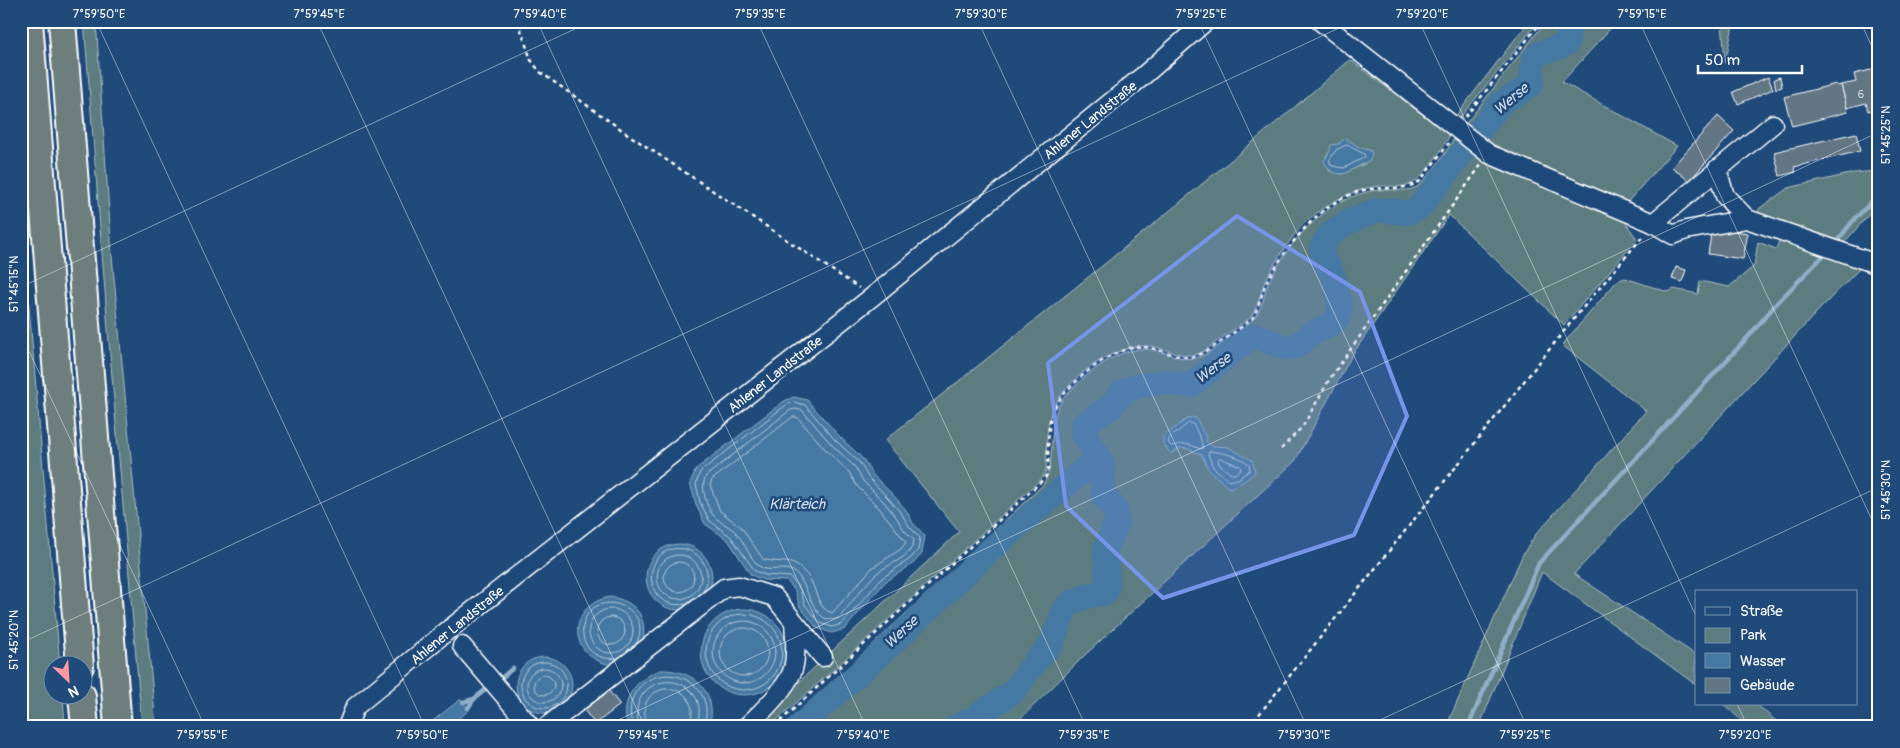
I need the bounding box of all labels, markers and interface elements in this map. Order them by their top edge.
text: 7°59'50"E [73,7,125,22]
text: 7°59'45"E [293,7,345,22]
text: 7°59'40"E [514,7,566,22]
text: 7°59'35"E [735,7,785,22]
text: 7°59'30"E [955,7,1007,22]
text: 7°59'25"E [1176,7,1227,22]
text: 7°59'20"E [1396,7,1448,22]
text: 7°59'15"E [1618,7,1666,22]
scale bar [1698,42,1801,74]
text: 50 m [1705,51,1740,70]
street label: Ahlener Landstraße [1040,77,1140,163]
water label: Werse [1490,78,1534,119]
house number: 6 [1858,88,1864,101]
text: 51°45'25"N [1879,106,1894,164]
text: 51°45'15"N [7,256,22,312]
street label: Ahlener Landstraße [725,332,826,417]
water label: Werse [1192,348,1236,388]
text: 51°45'30"N [1879,460,1894,520]
water label: Klärteich [769,495,826,514]
street label: Ahlener Landstraße [407,582,507,668]
legend [1695,590,1858,706]
text: Straße [1740,602,1783,621]
text: 51°45'20"N [7,610,22,670]
water label: Werse [880,611,923,653]
text: Park [1740,626,1767,645]
text: Wasser [1740,652,1787,671]
north arrow [42,656,92,706]
text: Gebäude [1740,676,1795,695]
text: N [65,682,81,701]
text: 7°59'55"E [177,728,227,743]
text: 7°59'50"E [396,728,448,743]
text: 7°59'45"E [617,728,669,743]
text: 7°59'40"E [837,728,889,743]
text: 7°59'35"E [1059,728,1109,743]
text: 7°59'30"E [1278,728,1330,743]
text: 7°59'25"E [1500,728,1551,743]
text: 7°59'20"E [1719,728,1771,743]

